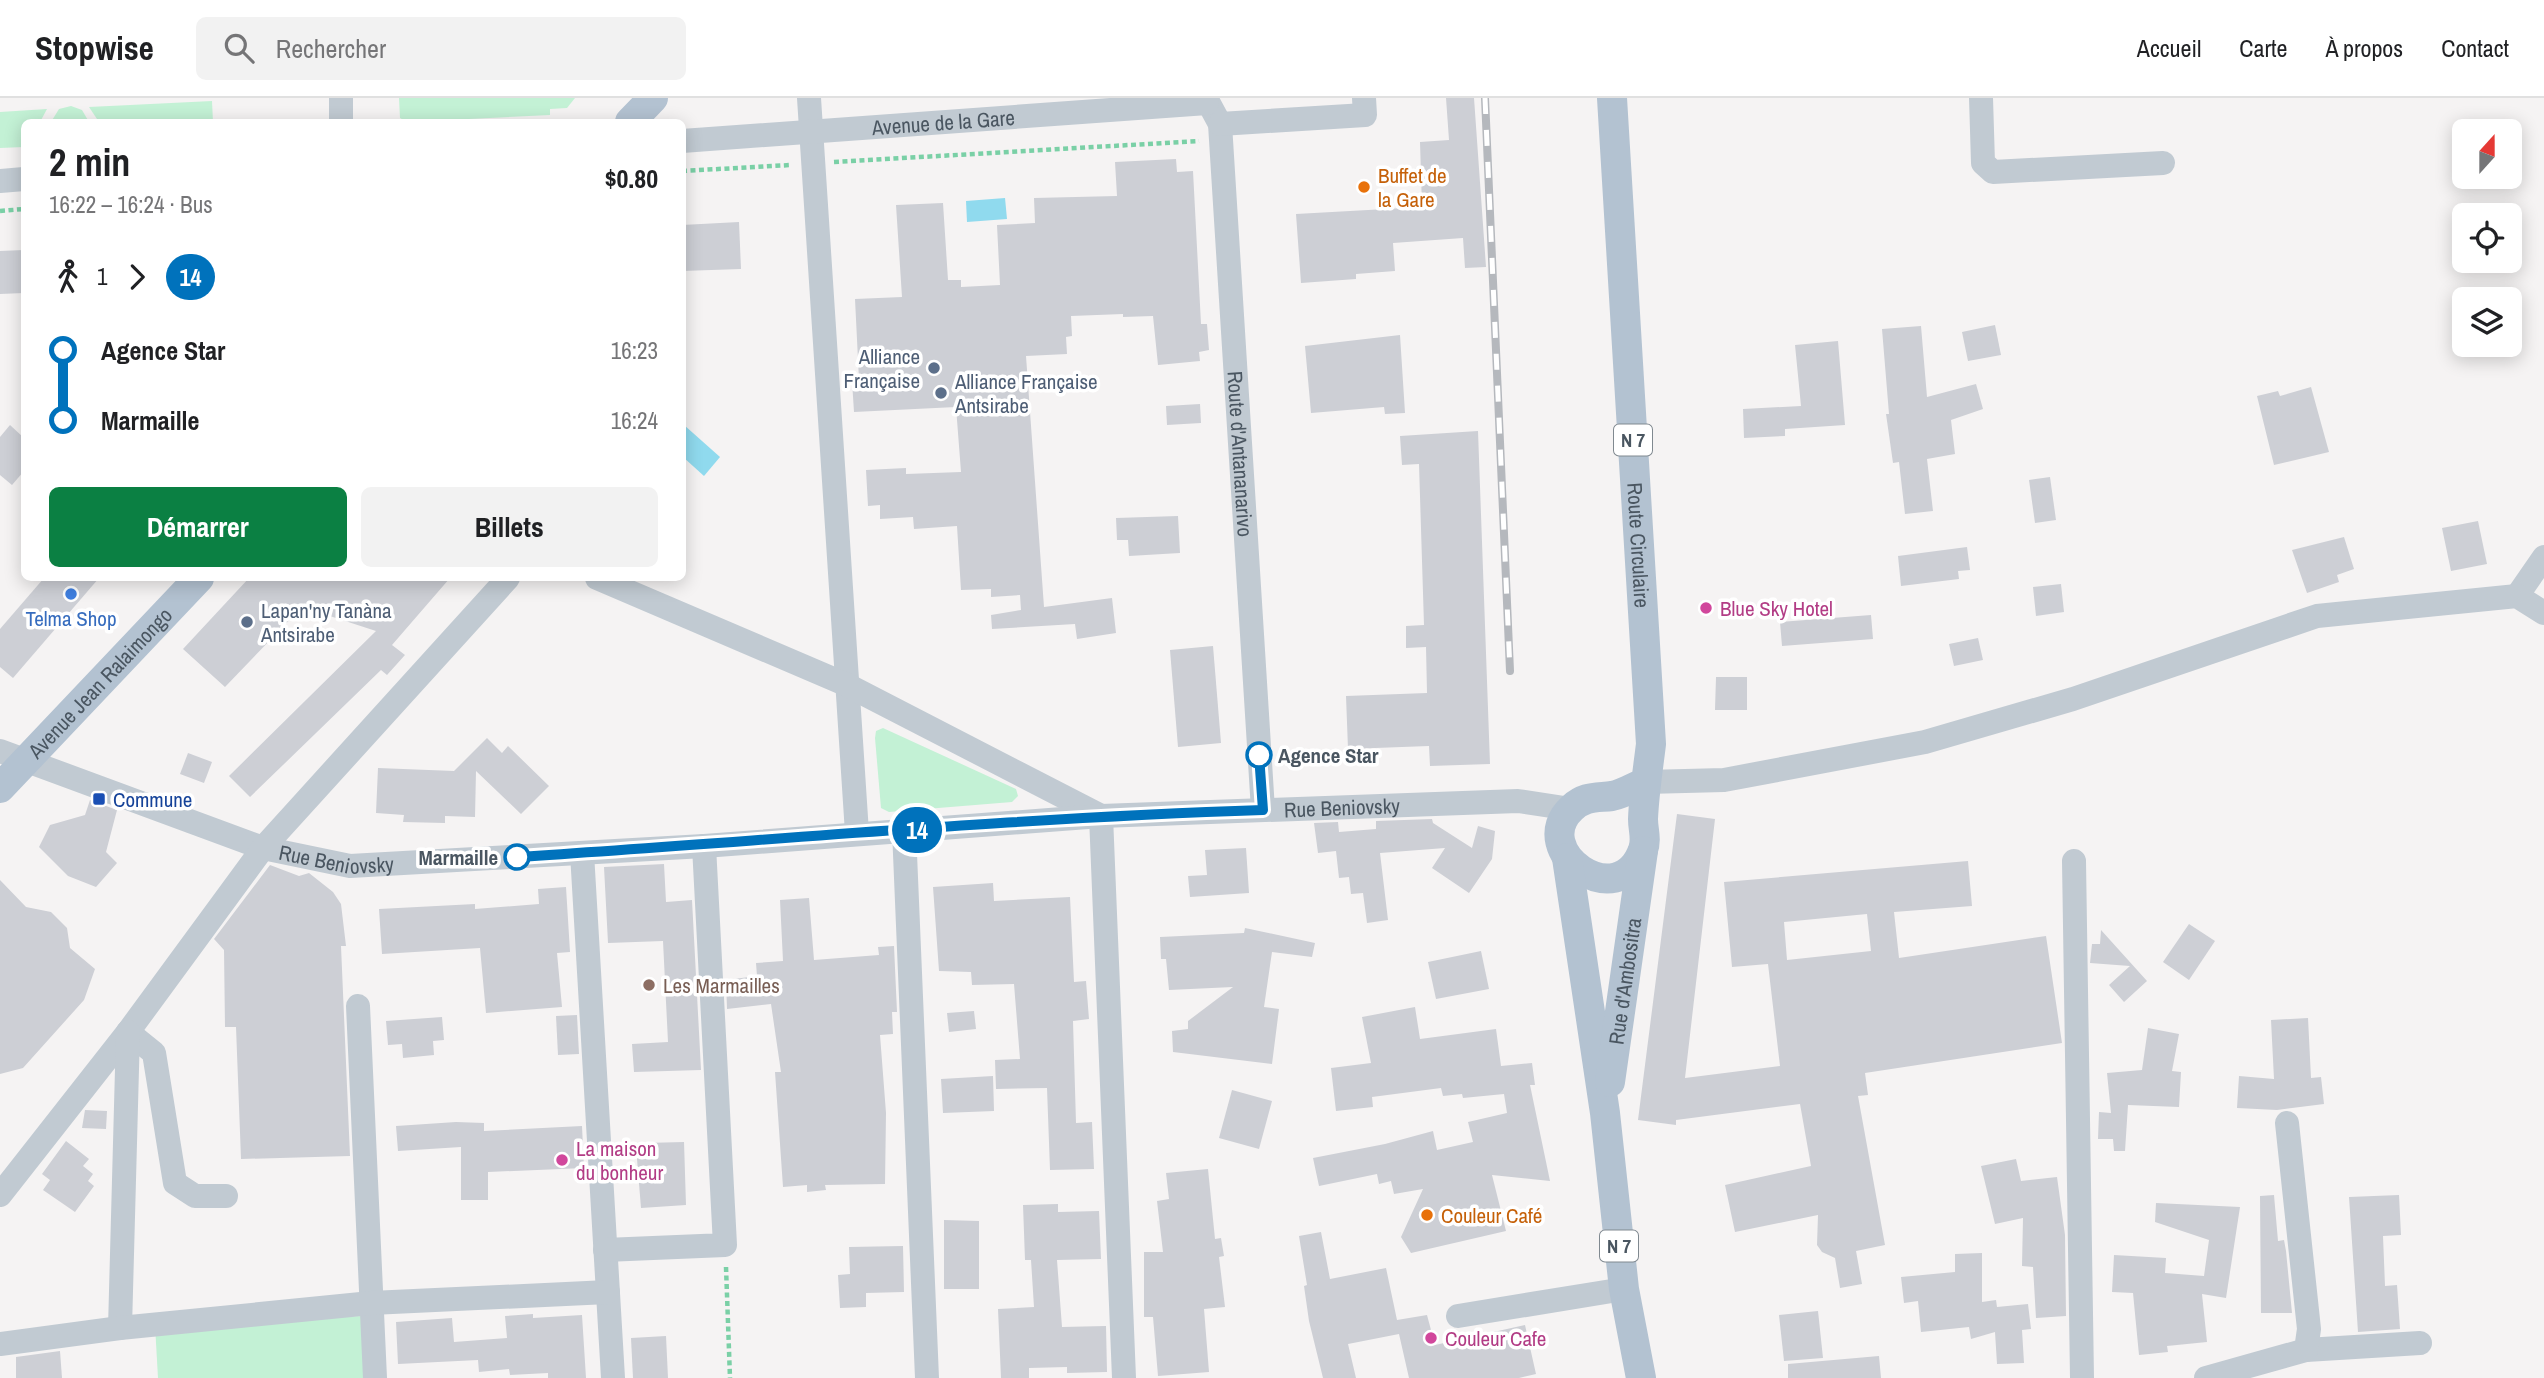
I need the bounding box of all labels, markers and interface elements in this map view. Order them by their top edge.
search box [196,17,686,80]
text: Stopwise [35,26,154,70]
icon: search [220,29,258,67]
text: Rechercher [276,31,386,66]
text: Accueil [2137,32,2201,64]
text: Carte [2239,32,2287,64]
text: À propos [2325,32,2403,64]
text: Contact [2441,32,2509,64]
street label: Avenue de la Gare [870,102,1016,142]
north arrow [2452,119,2522,189]
map controls [2452,119,2522,357]
text: 2 min [49,137,130,188]
text: $0.80 [605,161,658,196]
place label: Buffet de la Gare [1378,161,1447,214]
marker: Buffet de la Gare [1356,179,1372,195]
text: 16:22 – 16:24 · Bus [49,189,213,220]
button: locate [2452,203,2522,273]
icon: walk [49,258,87,296]
icon: forward [118,258,156,296]
text: 1 [97,261,108,292]
text: 14 [180,261,201,293]
button: layers [2452,287,2522,357]
text: Agence Star [101,333,225,368]
text: 16:23 [611,335,658,366]
place label: Alliance Française [843,342,920,395]
marker: Alliance Française [926,360,942,376]
place label: Alliance Française Antsirabe [954,367,1098,420]
street label: Route d'Antananarivo [1221,370,1260,538]
marker: Alliance Française Antsirabe [933,385,949,401]
text: Marmaille [101,403,199,438]
text: 16:24 [611,405,658,436]
road number: N 7 [1614,424,1652,456]
street label: Route Circulaire [1621,482,1657,609]
button: Démarrer [49,487,347,567]
button: Billets [361,487,658,567]
marker: Telma Shop [63,586,79,602]
place label: Blue Sky Hotel [1720,594,1833,623]
place label: Lapan'ny Tanàna Antsirabe [260,596,392,649]
marker: Blue Sky Hotel [1698,600,1714,616]
street label: Avenue Jean Ralaimongo [20,601,178,765]
place label: Telma Shop [26,604,116,633]
marker: Lapan'ny Tanàna Antsirabe [239,614,255,630]
place label: Agence Star [1278,741,1379,770]
marker: Agence Star [1246,742,1272,768]
place label: Commune [113,785,192,814]
marker: Commune [91,791,107,807]
street label: Rue Beniovsky [1284,791,1401,824]
line badge: 14 [886,807,948,853]
text: 14 [906,814,928,846]
street label: Rue Beniovsky [276,837,395,880]
place label: Marmaille [419,843,498,872]
marker: Marmaille [504,844,530,870]
street label: Rue d'Ambositra [1601,915,1648,1046]
place label: Les Marmailles [663,971,780,1000]
marker: Les Marmailles [641,977,657,993]
place label: La maison du bonheur [576,1134,663,1187]
marker: La maison du bonheur [554,1152,570,1168]
place label: Couleur Café [1441,1201,1542,1230]
marker: Couleur Café [1419,1207,1435,1223]
road number: N 7 [1600,1230,1638,1262]
place label: Couleur Cafe [1445,1324,1546,1353]
marker: Couleur Cafe [1423,1330,1439,1346]

